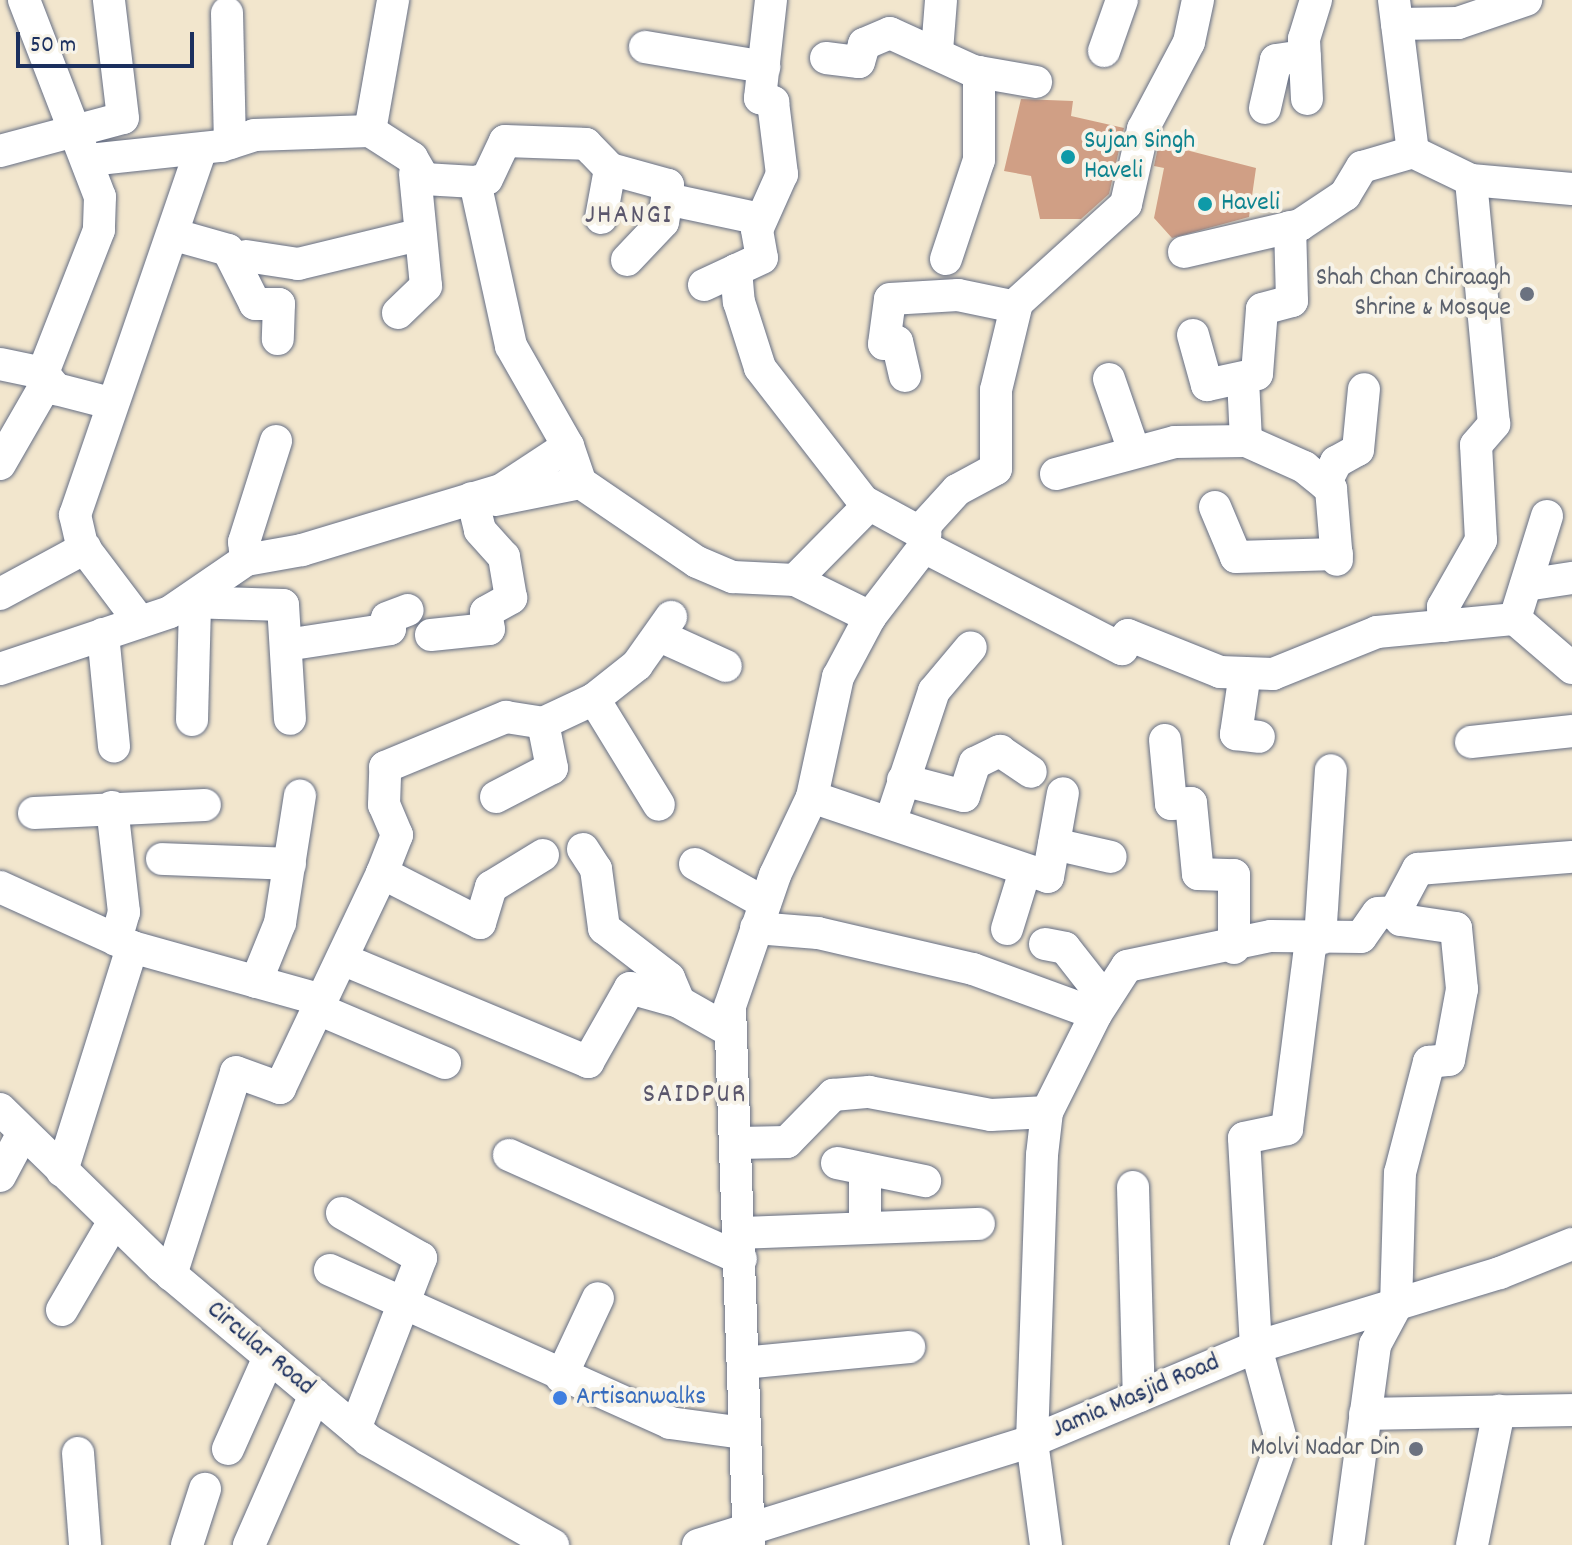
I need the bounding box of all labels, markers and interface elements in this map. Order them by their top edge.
scale bar [20,16,198,66]
text: 50 m [30,29,76,63]
place label: Sujan Singh Haveli [1084,126,1195,188]
marker: Sujan Singh Haveli [1059,148,1077,166]
place label: Haveli [1221,188,1280,220]
marker: Haveli [1196,195,1214,213]
district label: JHANGI [585,200,673,234]
place label: Shah Chan Chiraagh Shrine & Mosque [1316,263,1511,324]
marker: Shah Chan Chiraagh Shrine & Mosque [1518,285,1536,303]
district label: SAIDPUR [643,1079,747,1113]
street label: Circular Road [200,1295,320,1403]
street label: Jamia Masjid Road [1047,1348,1225,1446]
place label: Artisanwalks [576,1382,706,1414]
marker: Artisanwalks [551,1389,569,1407]
place label: Molvi Nadar Din [1250,1433,1400,1465]
marker: Molvi Nadar Din [1407,1440,1425,1458]

